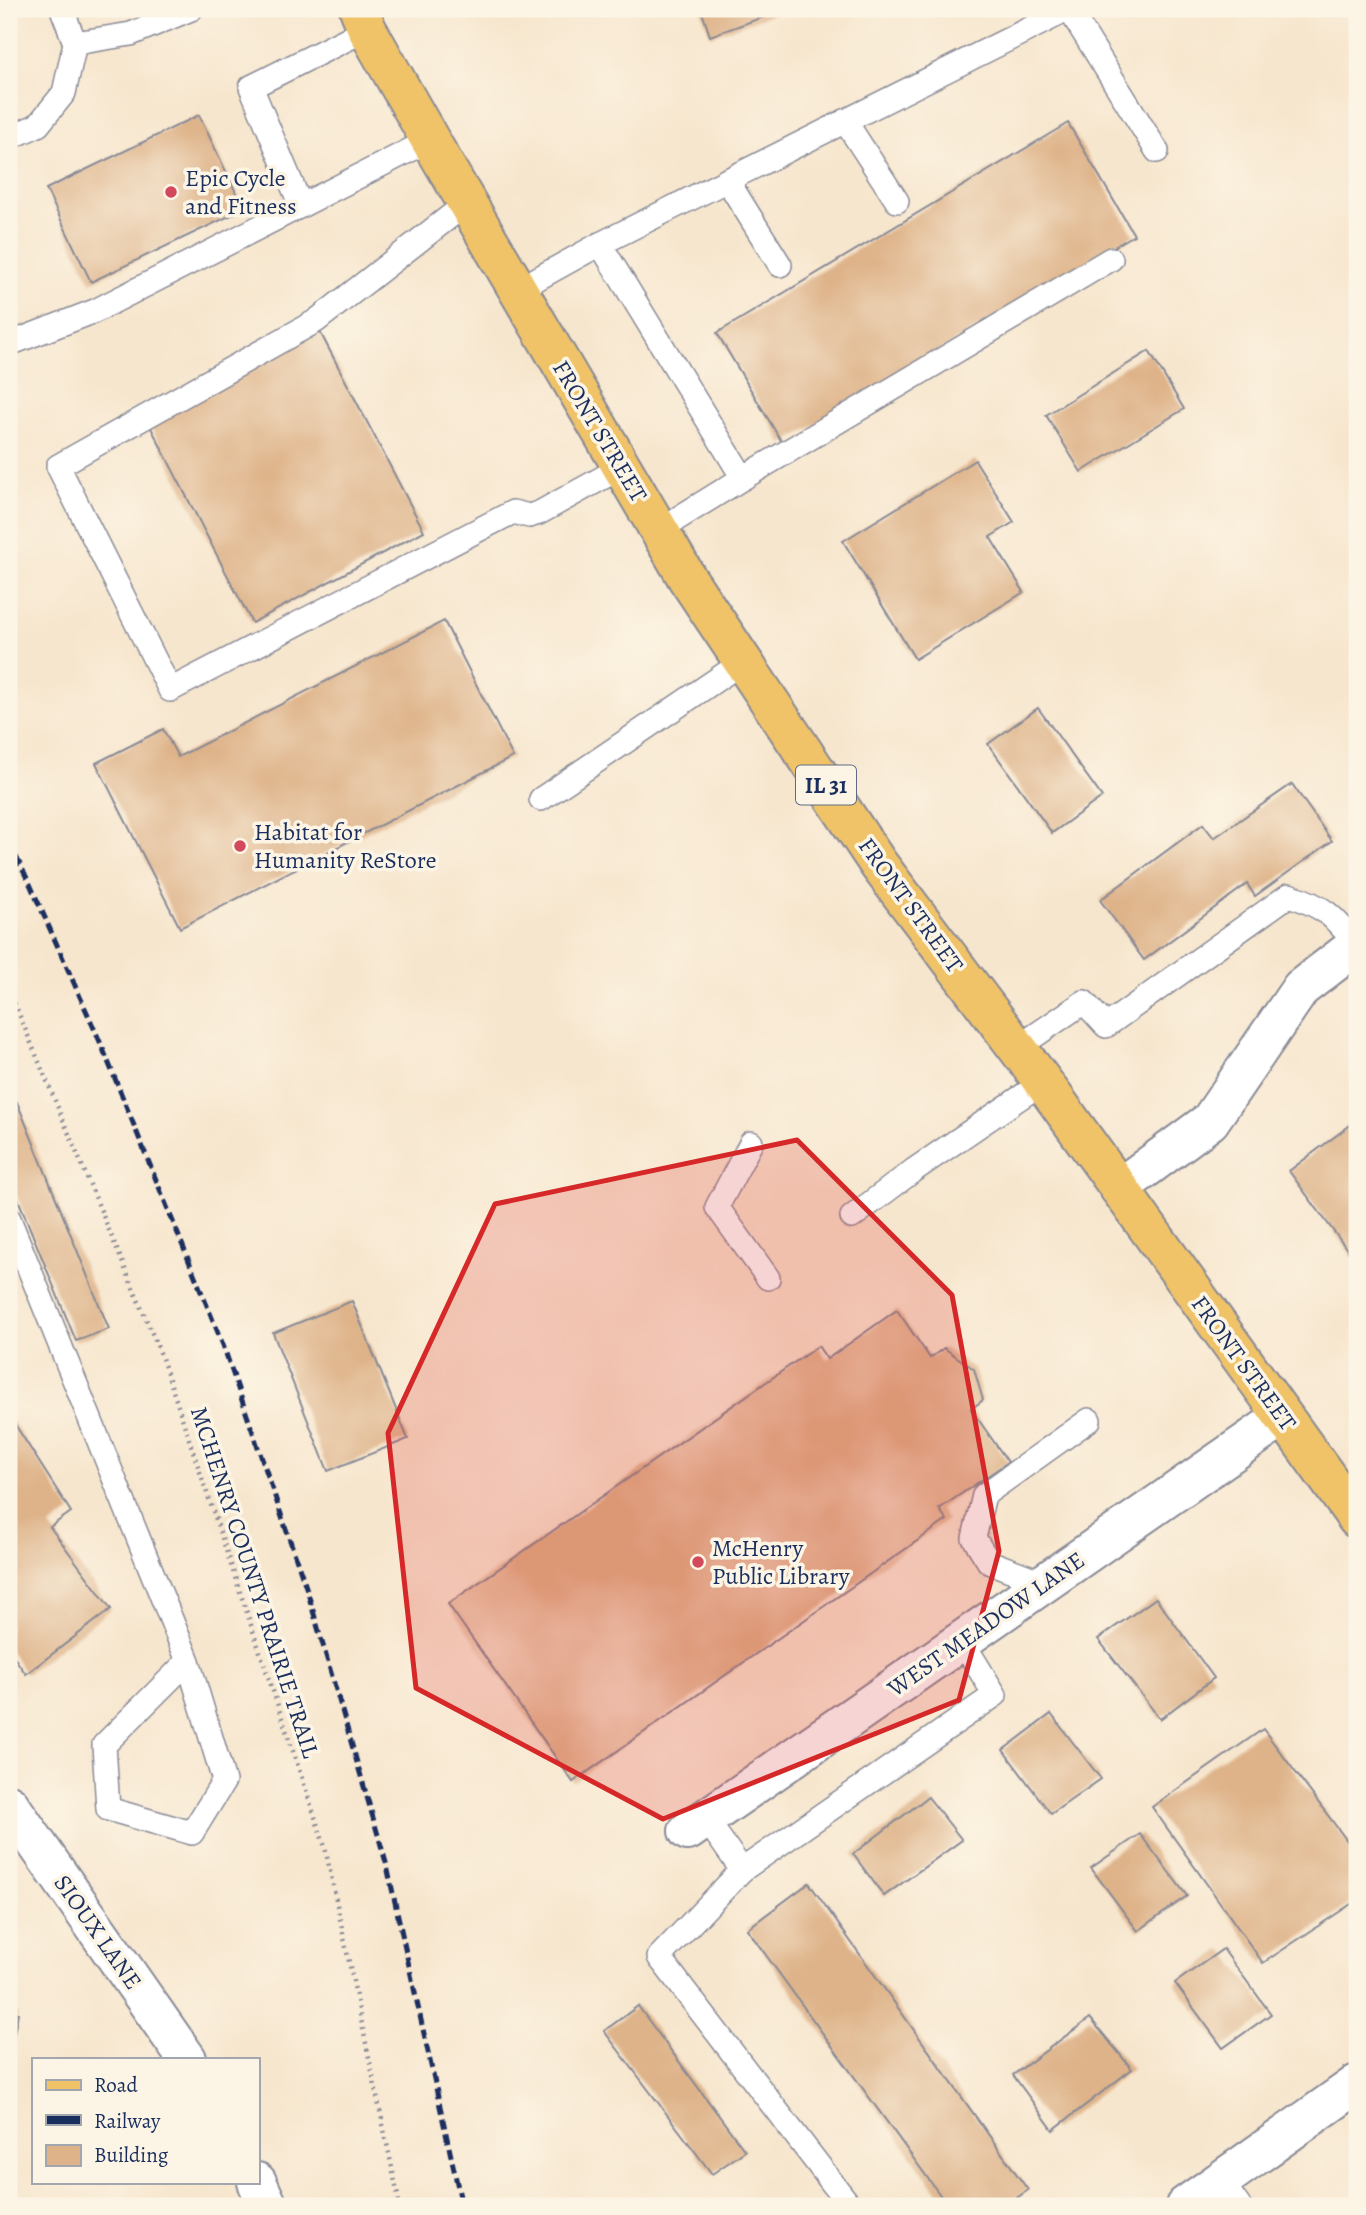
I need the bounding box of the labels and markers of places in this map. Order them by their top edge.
place label: Epic Cycle and Fitness [185,162,297,222]
marker: Epic Cycle and Fitness [163,184,179,200]
place label: Habitat for Humanity ReStore [254,816,437,876]
marker: Habitat for Humanity ReStore [232,838,248,854]
place label: McHenry Public Library [712,1532,850,1592]
marker: McHenry Public Library [690,1554,706,1570]

